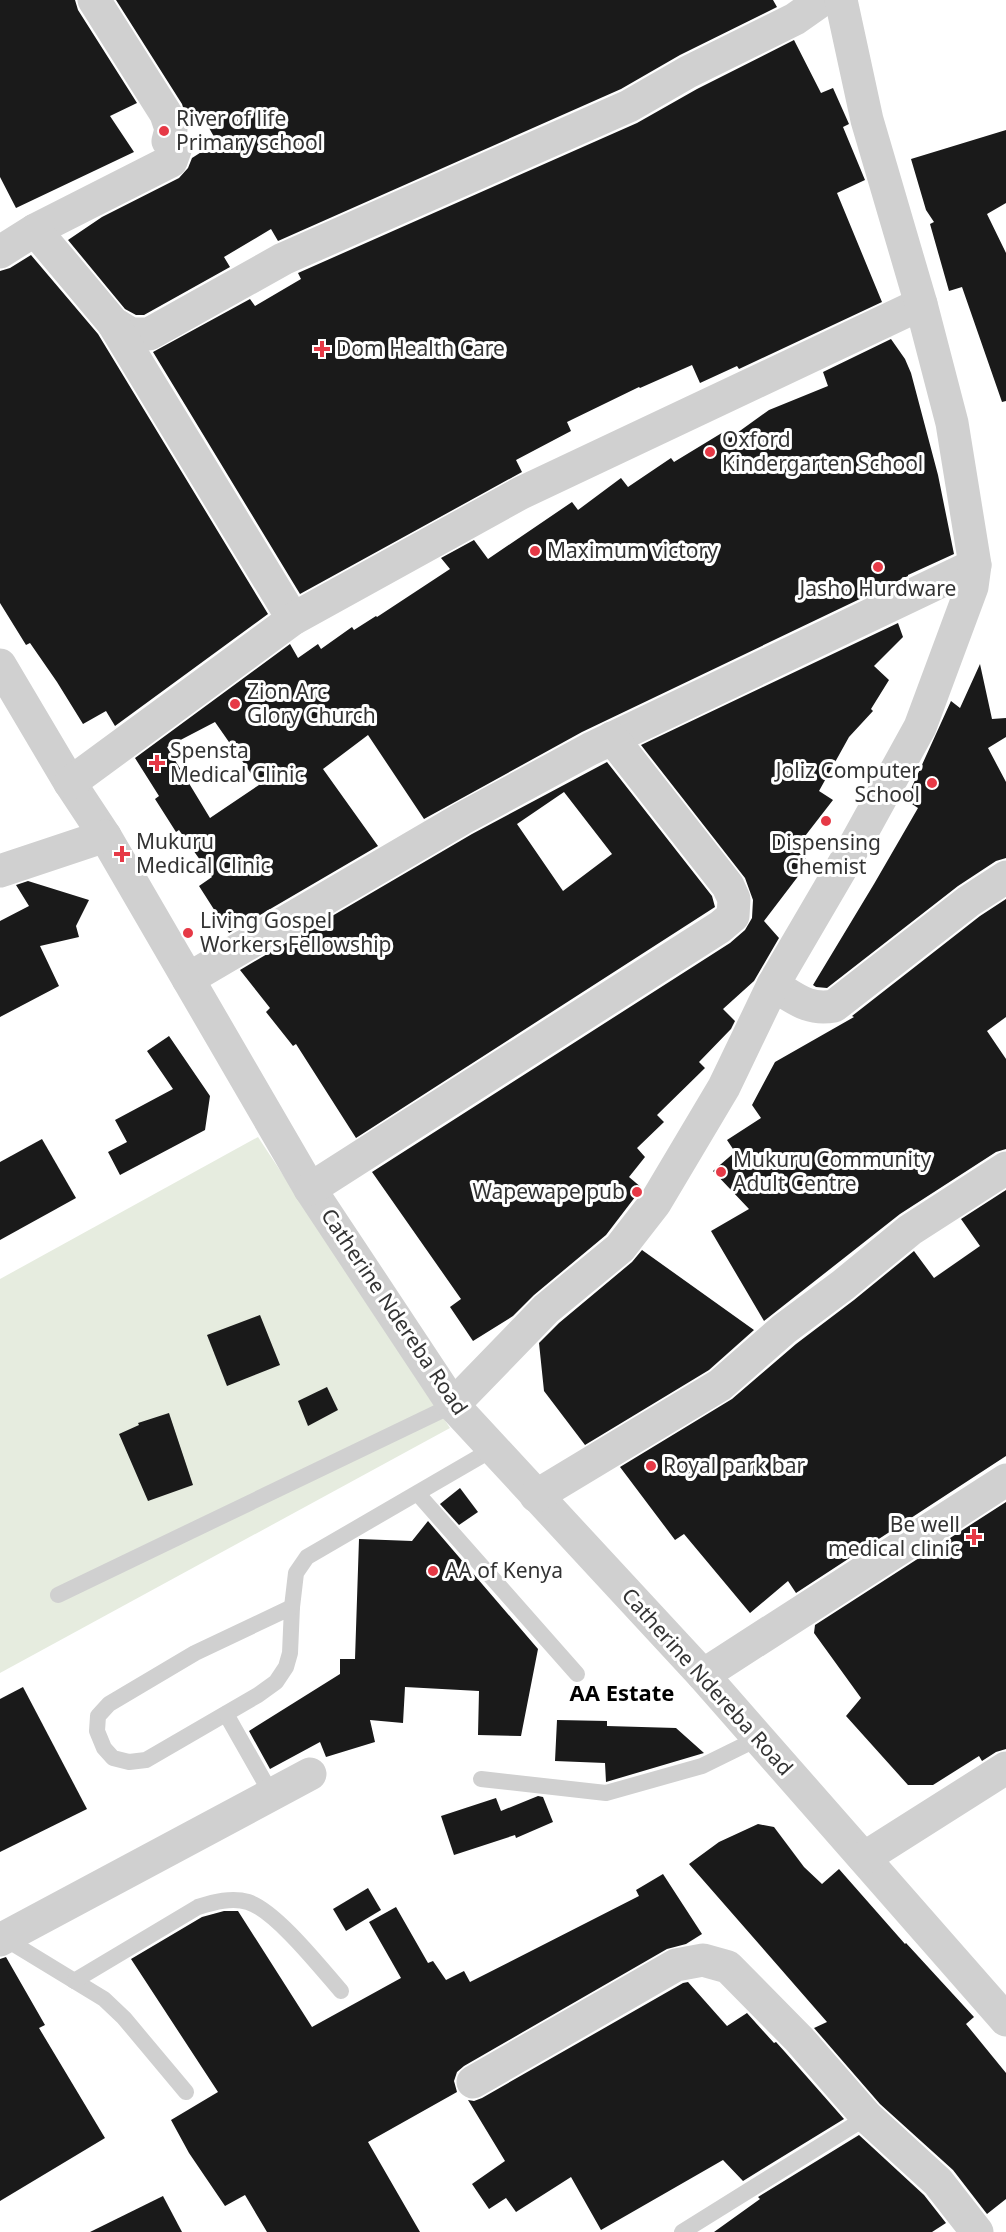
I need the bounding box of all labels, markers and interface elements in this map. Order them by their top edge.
place label: River of life Primary school [176,104,323,156]
marker: River of life Primary school [157,124,171,138]
place label: Dom Health Care [336,334,505,362]
marker: Dom Health Care [313,340,331,358]
place label: Oxford Kindergarten School [722,425,923,477]
marker: Oxford Kindergarten School [703,445,717,459]
place label: Maximum victory [547,536,718,564]
marker: Maximum victory [528,544,542,558]
marker: Jasho Hurdware [871,560,885,574]
place label: Jasho Hurdware [798,574,956,602]
place label: Zion Arc Glory Church [247,677,376,729]
marker: Zion Arc Glory Church [228,697,242,711]
place label: Spensta Medical Clinic [170,736,305,788]
marker: Spensta Medical Clinic [148,754,166,772]
place label: Joliz Computer School [774,756,920,808]
marker: Joliz Computer School [925,776,939,790]
marker: Dispensing Chemist [819,814,833,828]
place label: Mukuru Medical Clinic [136,827,271,879]
place label: Dispensing Chemist [771,828,881,880]
marker: Mukuru Medical Clinic [113,845,131,863]
place label: Living Gospel Workers Fellowship [200,906,391,958]
marker: Living Gospel Workers Fellowship [181,926,195,940]
place label: Mukuru Community Adult Centre [733,1145,932,1197]
marker: Mukuru Community Adult Centre [714,1165,728,1179]
place label: Wapewape pub [472,1177,625,1205]
marker: Wapewape pub [630,1185,644,1199]
street label: Catherine Ndereba Road [315,1203,474,1420]
place label: Royal park bar [663,1451,805,1479]
marker: Royal park bar [644,1459,658,1473]
place label: Be well medical clinic [828,1510,960,1562]
marker: Be well medical clinic [965,1528,983,1546]
place label: AA of Kenya [445,1556,563,1584]
marker: AA of Kenya [426,1564,440,1578]
street label: Catherine Ndereba Road [616,1582,800,1781]
district label: AA Estate [570,1677,674,1707]

